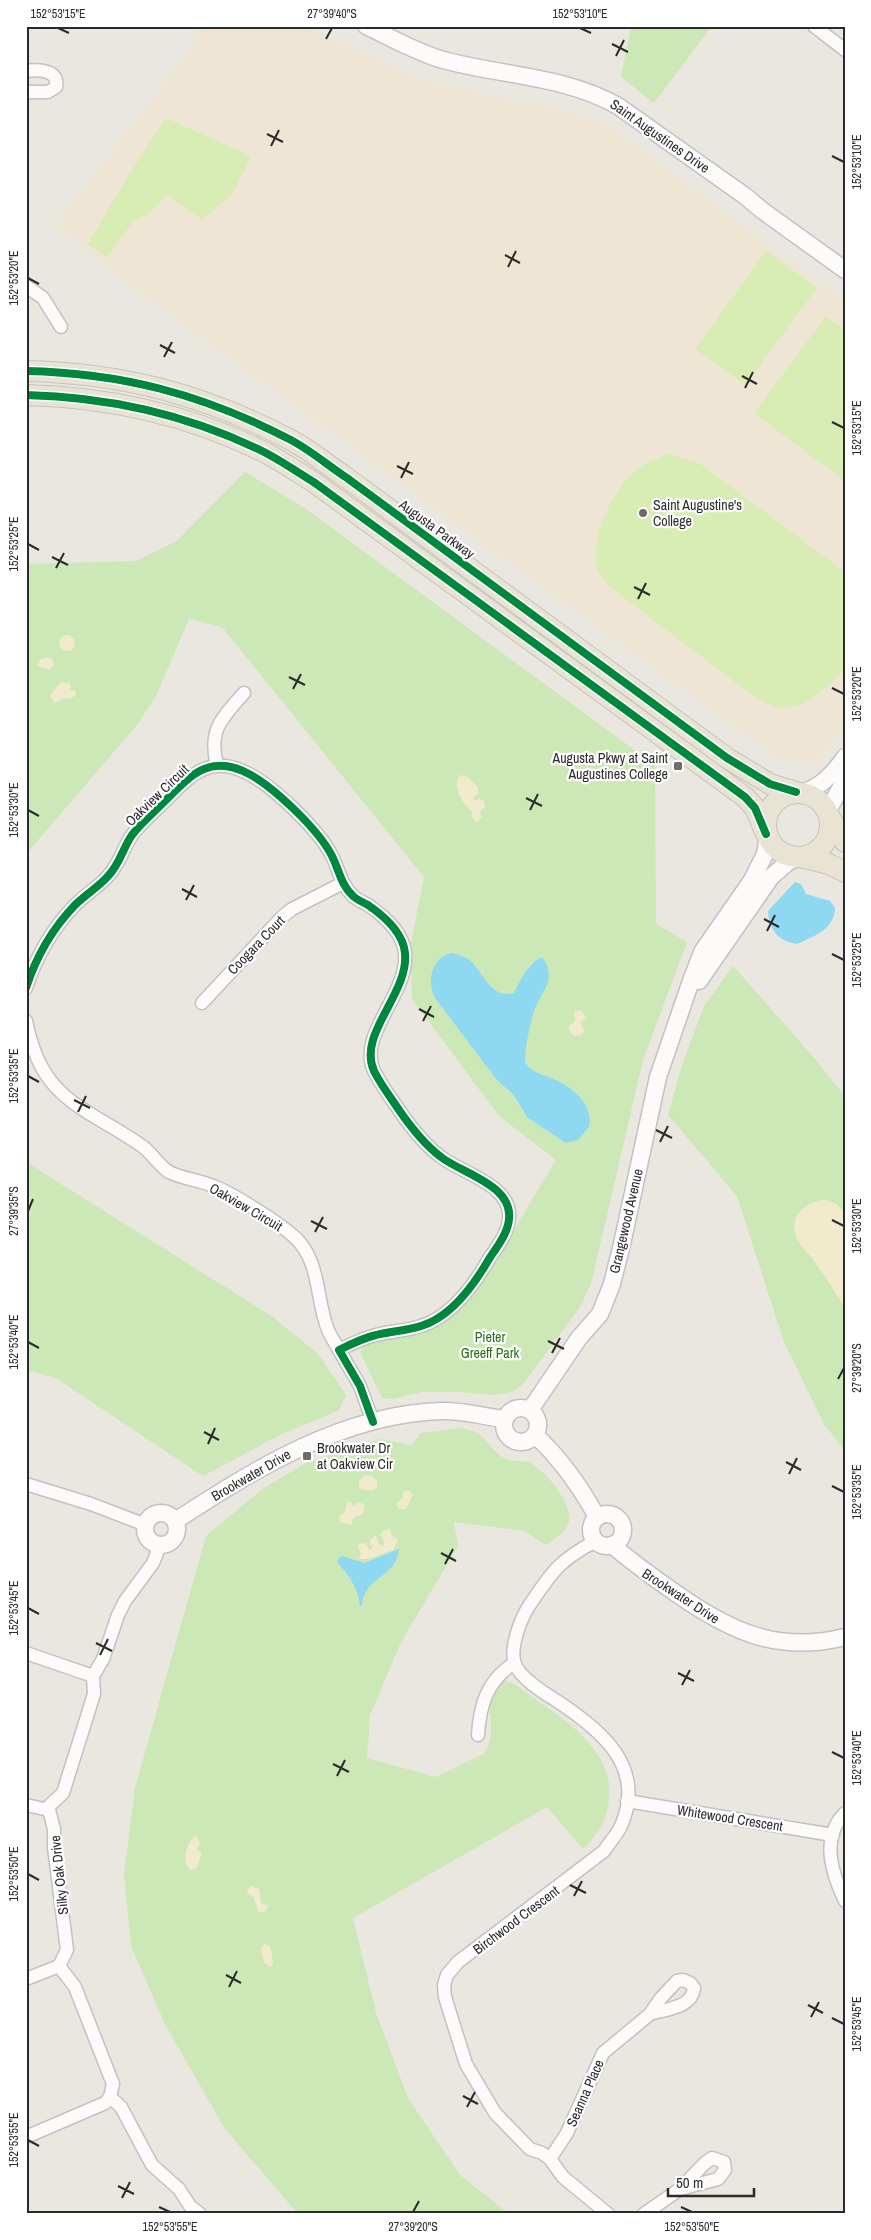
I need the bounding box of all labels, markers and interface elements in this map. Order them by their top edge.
text: 152°53'15"E [30,6,86,22]
text: 27°39'40"S [307,6,357,22]
text: 152°53'10"E [552,6,608,22]
street label: Saint Augustines Drive [607,95,713,177]
text: 152°53'10"E [849,134,865,190]
text: 152°53'20"E [6,250,22,306]
text: 152°53'15"E [849,400,865,456]
street label: Augusta Parkway [395,495,479,563]
place label: Saint Augustine's College [653,496,742,530]
marker: Saint Augustine's College [637,507,649,519]
text: 152°53'25"E [6,516,22,572]
text: 152°53'20"E [849,666,865,722]
place label: Augusta Pkwy at Saint Augustines College [551,749,668,783]
street label: Oakview Circuit [121,760,193,830]
marker: Augusta Pkwy at Saint Augustines College [672,760,684,772]
text: 152°53'30"E [6,782,22,838]
street label: Coogara Court [223,912,289,978]
text: 152°53'25"E [849,932,865,988]
text: 152°53'35"E [6,1048,22,1104]
street label: Grangewood Avenue [605,1167,647,1275]
street label: Oakview Circuit [206,1179,286,1235]
text: 27°39'35"S [6,1186,22,1236]
text: 152°53'30"E [849,1198,865,1254]
text: 152°53'40"E [6,1314,22,1370]
park label: Pieter Greeff Park [461,1328,520,1362]
text: 27°39'20"S [849,1343,865,1393]
place label: Brookwater Dr at Oakview Cir [317,1439,393,1473]
street label: Brookwater Drive [208,1445,294,1505]
marker: Brookwater Dr at Oakview Cir [301,1450,313,1462]
text: 152°53'35"E [849,1464,865,1520]
street label: Brookwater Drive [639,1564,723,1628]
text: 152°53'45"E [6,1580,22,1636]
text: 152°53'40"E [849,1730,865,1786]
street label: Whitewood Crescent [676,1801,784,1835]
street label: Silky Oak Drive [46,1834,72,1916]
text: 152°53'50"E [6,1846,22,1902]
street label: Birchwood Crescent [469,1882,563,1958]
text: 152°53'45"E [849,1996,865,2052]
street label: Seanna Place [562,2057,608,2129]
text: 152°53'55"E [6,2112,22,2168]
scale bar [668,2165,755,2197]
text: 50 m [676,2172,703,2193]
text: 152°53'55"E [142,2219,198,2235]
text: 27°39'20"S [388,2219,438,2235]
text: 152°53'50"E [664,2219,720,2235]

